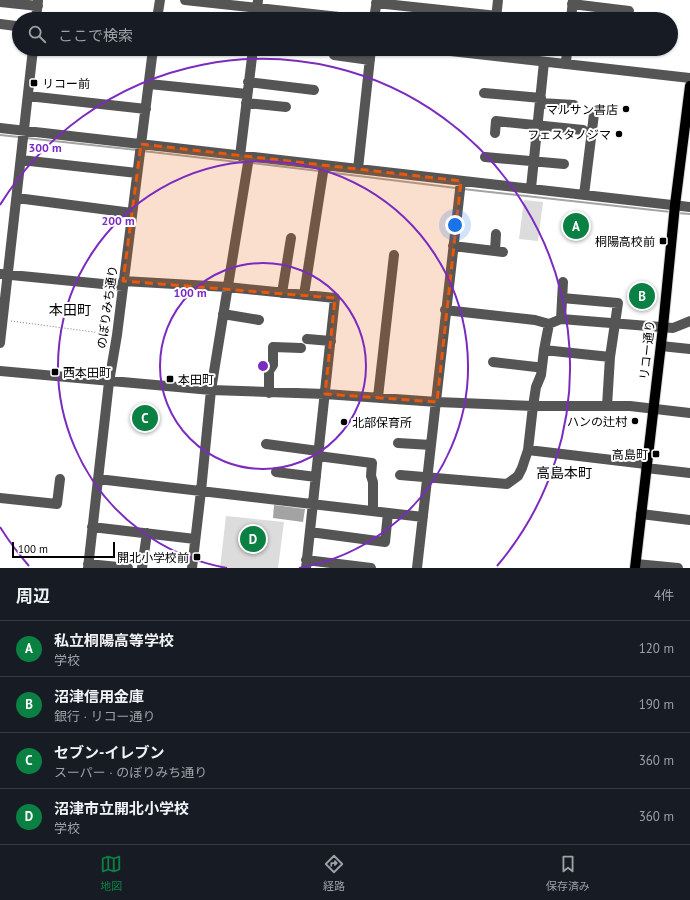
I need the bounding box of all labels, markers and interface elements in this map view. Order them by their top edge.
search box [12,12,678,56]
icon: search [26,23,48,45]
text: ここで検索 [58,26,133,45]
place label: リコー前 [42,76,90,91]
marker: リコー前 [29,78,39,88]
place label: マルサン書店 [546,102,618,117]
marker: マルサン書店 [621,104,631,114]
place label: フェスタノジマ [527,127,611,142]
marker: フェスタノジマ [614,129,624,139]
text: 300 m [28,140,62,155]
pin: A [563,211,589,241]
text: 200 m [101,213,135,228]
your location [445,215,465,235]
place label: 桐陽高校前 [595,234,655,249]
marker: 桐陽高校前 [658,236,668,246]
street label: のぼりみち通り [94,264,120,350]
pin: B [629,281,655,311]
text: 100 m [173,285,207,300]
district label: 本田町 [49,301,91,319]
street label: リコー通り [636,319,658,381]
centre of rings [256,359,270,373]
place label: 西本田町 [63,365,111,380]
marker: 西本田町 [50,367,60,377]
place label: 本田町 [178,372,214,387]
marker: 本田町 [165,374,175,384]
pin: C [132,403,158,433]
place label: ハンの辻村 [567,414,628,429]
place label: 北部保育所 [352,415,412,430]
marker: ハンの辻村 [630,416,640,426]
marker: 北部保育所 [339,417,349,427]
place label: 高島町 [612,447,648,462]
marker: 高島町 [651,449,661,459]
district label: 高島本町 [536,464,592,482]
pin: D [240,524,266,554]
scale bar [12,540,115,559]
text: 100 m [18,542,48,556]
place label: 開北小学校前 [117,550,189,565]
marker: 開北小学校前 [192,552,202,562]
text: 周辺 [16,585,50,607]
text: 4件 [654,587,674,604]
text: 私立桐陽高等学校 [54,631,174,650]
text: A [25,640,33,657]
text: 120 m [639,640,674,657]
text: 学校 [54,652,80,669]
text: 沼津信用金庫 [54,687,144,706]
text: B [25,696,33,713]
text: 190 m [639,696,674,713]
text: 銀行 · リコー通り [54,708,155,725]
text: セブン-イレブン [54,743,164,762]
text: C [25,752,33,769]
text: 360 m [639,752,674,769]
text: スーパー · のぼりみち通り [54,764,207,781]
text: 沼津市立開北小学校 [54,799,189,818]
text: D [25,808,33,825]
text: 360 m [639,808,674,825]
text: 学校 [54,820,80,837]
tab: 地図 [100,853,122,893]
tab: 経路 [323,853,345,893]
tab: 保存済み [546,853,590,893]

